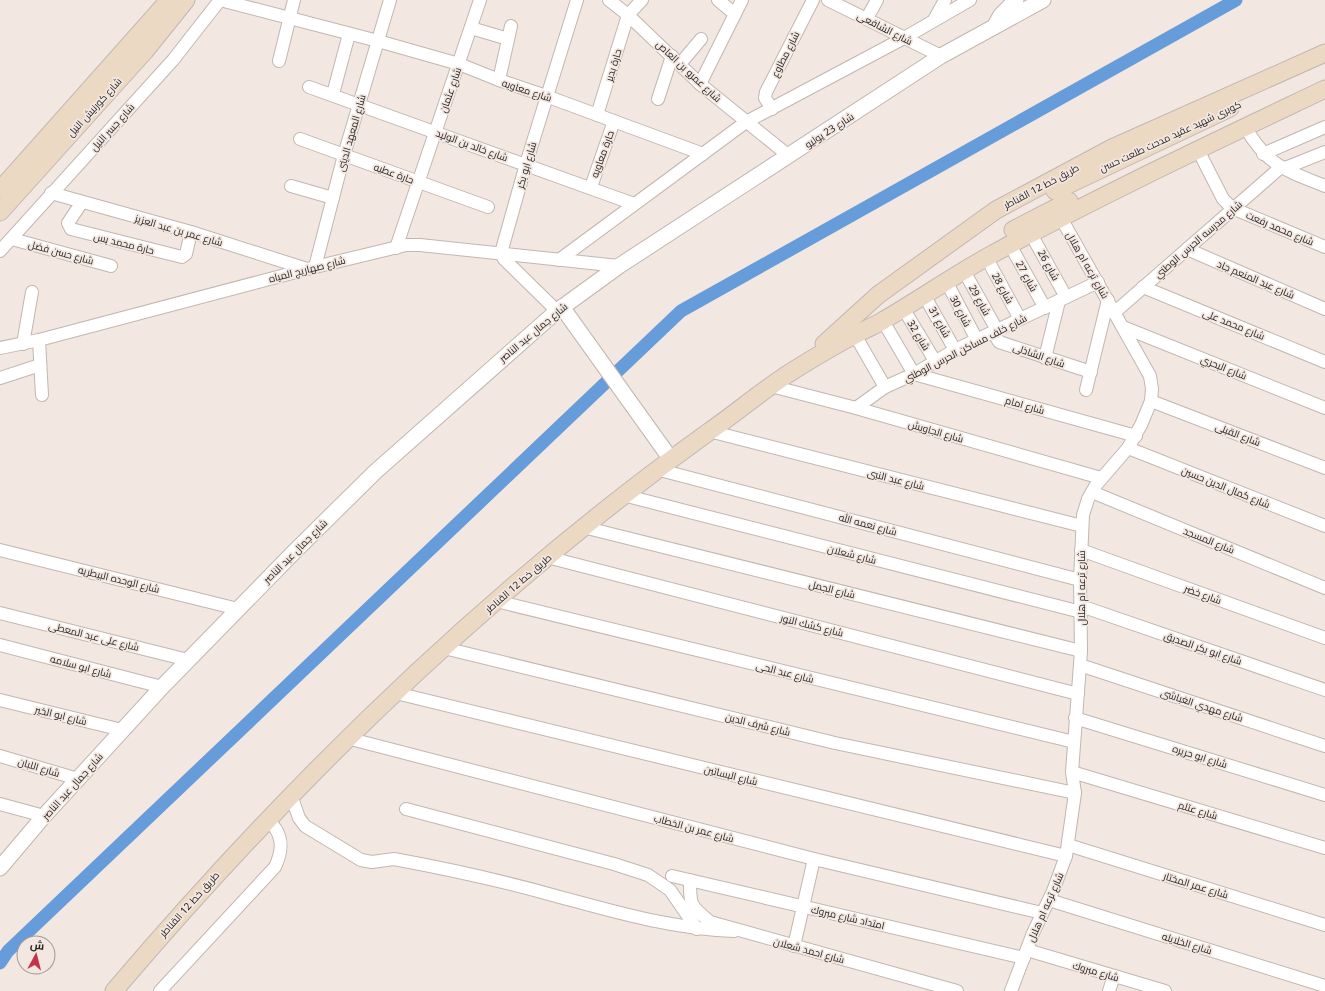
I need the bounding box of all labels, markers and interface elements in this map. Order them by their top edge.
street label: شارع الشافعى [855,8,915,48]
street label: شارع مطاوع [767,29,803,79]
street label: شارع عمرو بن العاص [653,37,725,105]
street label: حارة بدير [601,47,625,84]
street label: شارع عثمان [436,65,464,115]
street label: شارع كورنيش النيل [63,74,125,140]
street label: شارع معاويه [500,75,554,105]
street label: شارع المعهد الدينى [333,93,369,173]
street label: كوبرى شهيد عقيد مدحت طلعت حسن [1097,97,1243,175]
street label: شارع جسر النيل [87,100,137,154]
street label: شارع 23 يوليو [802,109,856,151]
street label: شارع خالد بن الوليد [434,125,510,165]
street label: حارة معاويه [587,128,617,180]
street label: شارع ابو بكر [512,140,539,191]
street label: حارة عطيه [372,159,416,187]
street label: طريق خط 12 القناطر [1000,160,1081,212]
street label: شارع مدرسه الحرس الوطني [1151,197,1246,282]
street label: شارع محمد رفعت [1244,207,1316,249]
street label: شارع عمر بن عبد العزيز [133,211,224,249]
street label: حارة محمد يس [92,229,156,257]
street label: شارع ترعه ام هلال [1062,229,1113,301]
street label: شارع حسن فضل [27,237,95,267]
street label: شارع 26 [1035,247,1063,283]
street label: شارع صهاريج المياه [267,253,347,285]
street label: شارع عبد المنعم جاد [1215,256,1297,303]
street label: شارع 27 [1013,258,1041,294]
street label: شارع 28 [989,270,1017,306]
street label: شارع 29 [966,282,994,318]
street label: شارع 30 [947,293,975,329]
street label: شارع جمال عبد الناصر [495,299,570,365]
street label: شارع 31 [926,304,954,340]
street label: شارع محمد على [1201,305,1267,343]
street label: شارع خلف مساكن الحرس الوطني [901,311,1029,386]
street label: شارع 32 [904,317,934,353]
street label: شارع الشاذلى [1011,340,1067,370]
street label: شارع البحري [1199,351,1249,383]
street label: شارع امام [1003,393,1046,418]
street label: شارع الجاويش [907,416,965,446]
street label: شارع القبلى [1213,419,1263,449]
street label: شارع كمال الدين حسين [1180,463,1272,511]
street label: شارع عبد النبى [866,465,926,493]
street label: شارع نعمه الله [838,510,898,538]
street label: شارع جمال عبد الناصر [259,516,330,587]
street label: شارع المسجد [1181,523,1237,557]
street label: شارع شعلان [826,541,878,567]
street label: طريق خط 12 القناطر [481,550,554,616]
street label: شارع ترعه ام هلال [1074,551,1089,625]
street label: شارع الوحده البيطريه [77,562,161,596]
street label: شارع الجمل [807,577,857,601]
street label: شارع خضر [1181,580,1224,607]
street label: شارع كشك النور [778,610,845,640]
street label: شارع على عبد المعطى [47,618,141,654]
street label: شارع ابو بكر الصديق [1162,628,1244,668]
street label: شارع ابو سلامه [49,651,113,681]
street label: شارع عبد الحى [755,658,815,686]
street label: شارع مهدي الغباشى [1159,685,1245,726]
street label: شارع ابو الخير [33,702,88,728]
street label: شارع شرف الدين [724,709,792,739]
street label: شارع ابو حريره [1171,741,1229,771]
street label: شارع جمال عبد الناصر [38,750,106,823]
street label: شارع اللبان [16,754,62,780]
street label: شارع البساتين [703,762,759,788]
street label: شارع عتلم [1176,797,1219,824]
street label: شارع عمر بن الخطاب [652,811,736,845]
street label: طريق خط 12 القناطر [155,868,222,941]
street label: شارع عمر المختار [1161,868,1230,901]
street label: شارع ترعه ام هلال [1023,870,1068,944]
street label: امتداد شارع مبروك [810,902,886,932]
street label: شارع الخلايله [1160,929,1214,957]
street label: شارع احمد شعلان [772,934,846,966]
north arrow [16,935,56,975]
text: ش [29,936,45,953]
street label: شارع مبروك [1071,958,1121,984]

